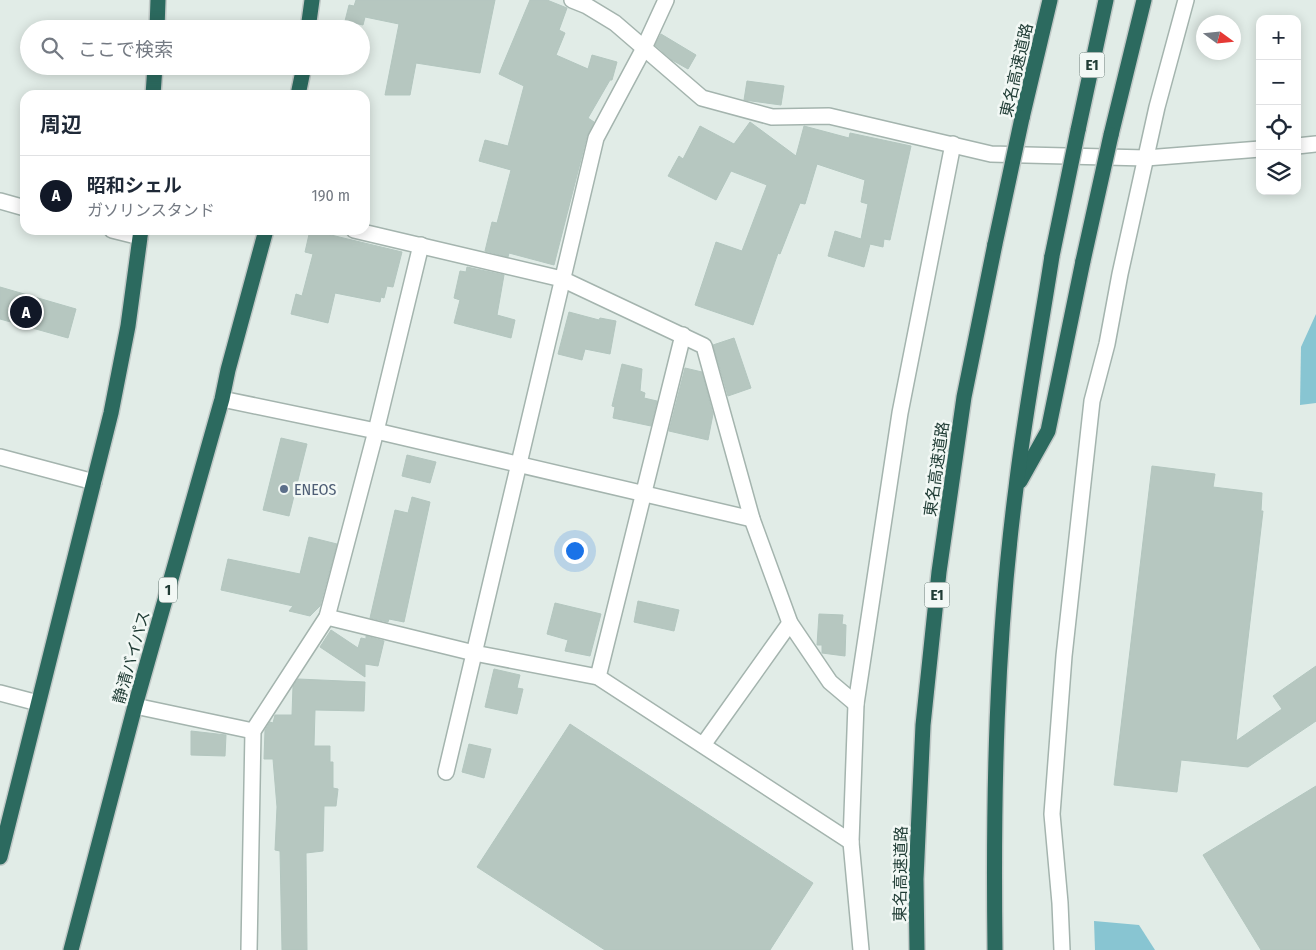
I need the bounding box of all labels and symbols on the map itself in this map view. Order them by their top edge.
north arrow [1196,15,1241,60]
street label: 東名高速道路 [996,21,1037,119]
road number: E1 [1080,52,1104,78]
pin: A [10,293,42,331]
street label: 東名高速道路 [920,420,953,518]
place label: ENEOS [294,480,337,499]
marker: ENEOS [278,483,290,495]
your location [562,538,588,564]
road number: 1 [159,578,177,602]
road number: E1 [924,582,950,608]
street label: 静清バイパス [109,609,154,706]
street label: 東名高速道路 [890,826,911,922]

